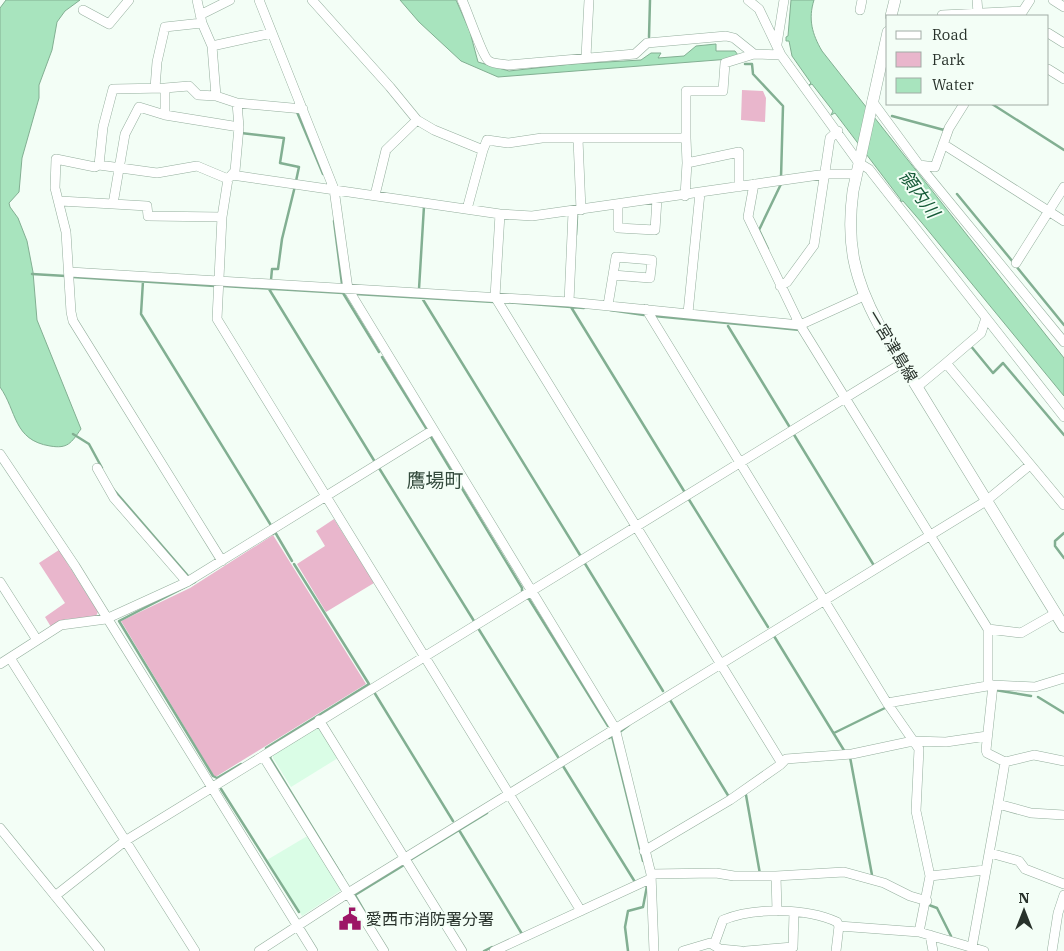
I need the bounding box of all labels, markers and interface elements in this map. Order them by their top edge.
legend [886,15,1049,105]
text: Road [932,25,968,44]
text: Park [932,50,965,69]
text: Water [932,75,974,94]
water label: 領内川 [894,165,946,224]
street label: 一宮津島線 [864,307,922,385]
district label: 鷹場町 [406,468,464,492]
north arrow [999,886,1049,936]
text: N [1018,889,1030,907]
public building icon: 愛西市消防署分署 [337,906,363,932]
place label: 愛西市消防署分署 [366,909,494,929]

